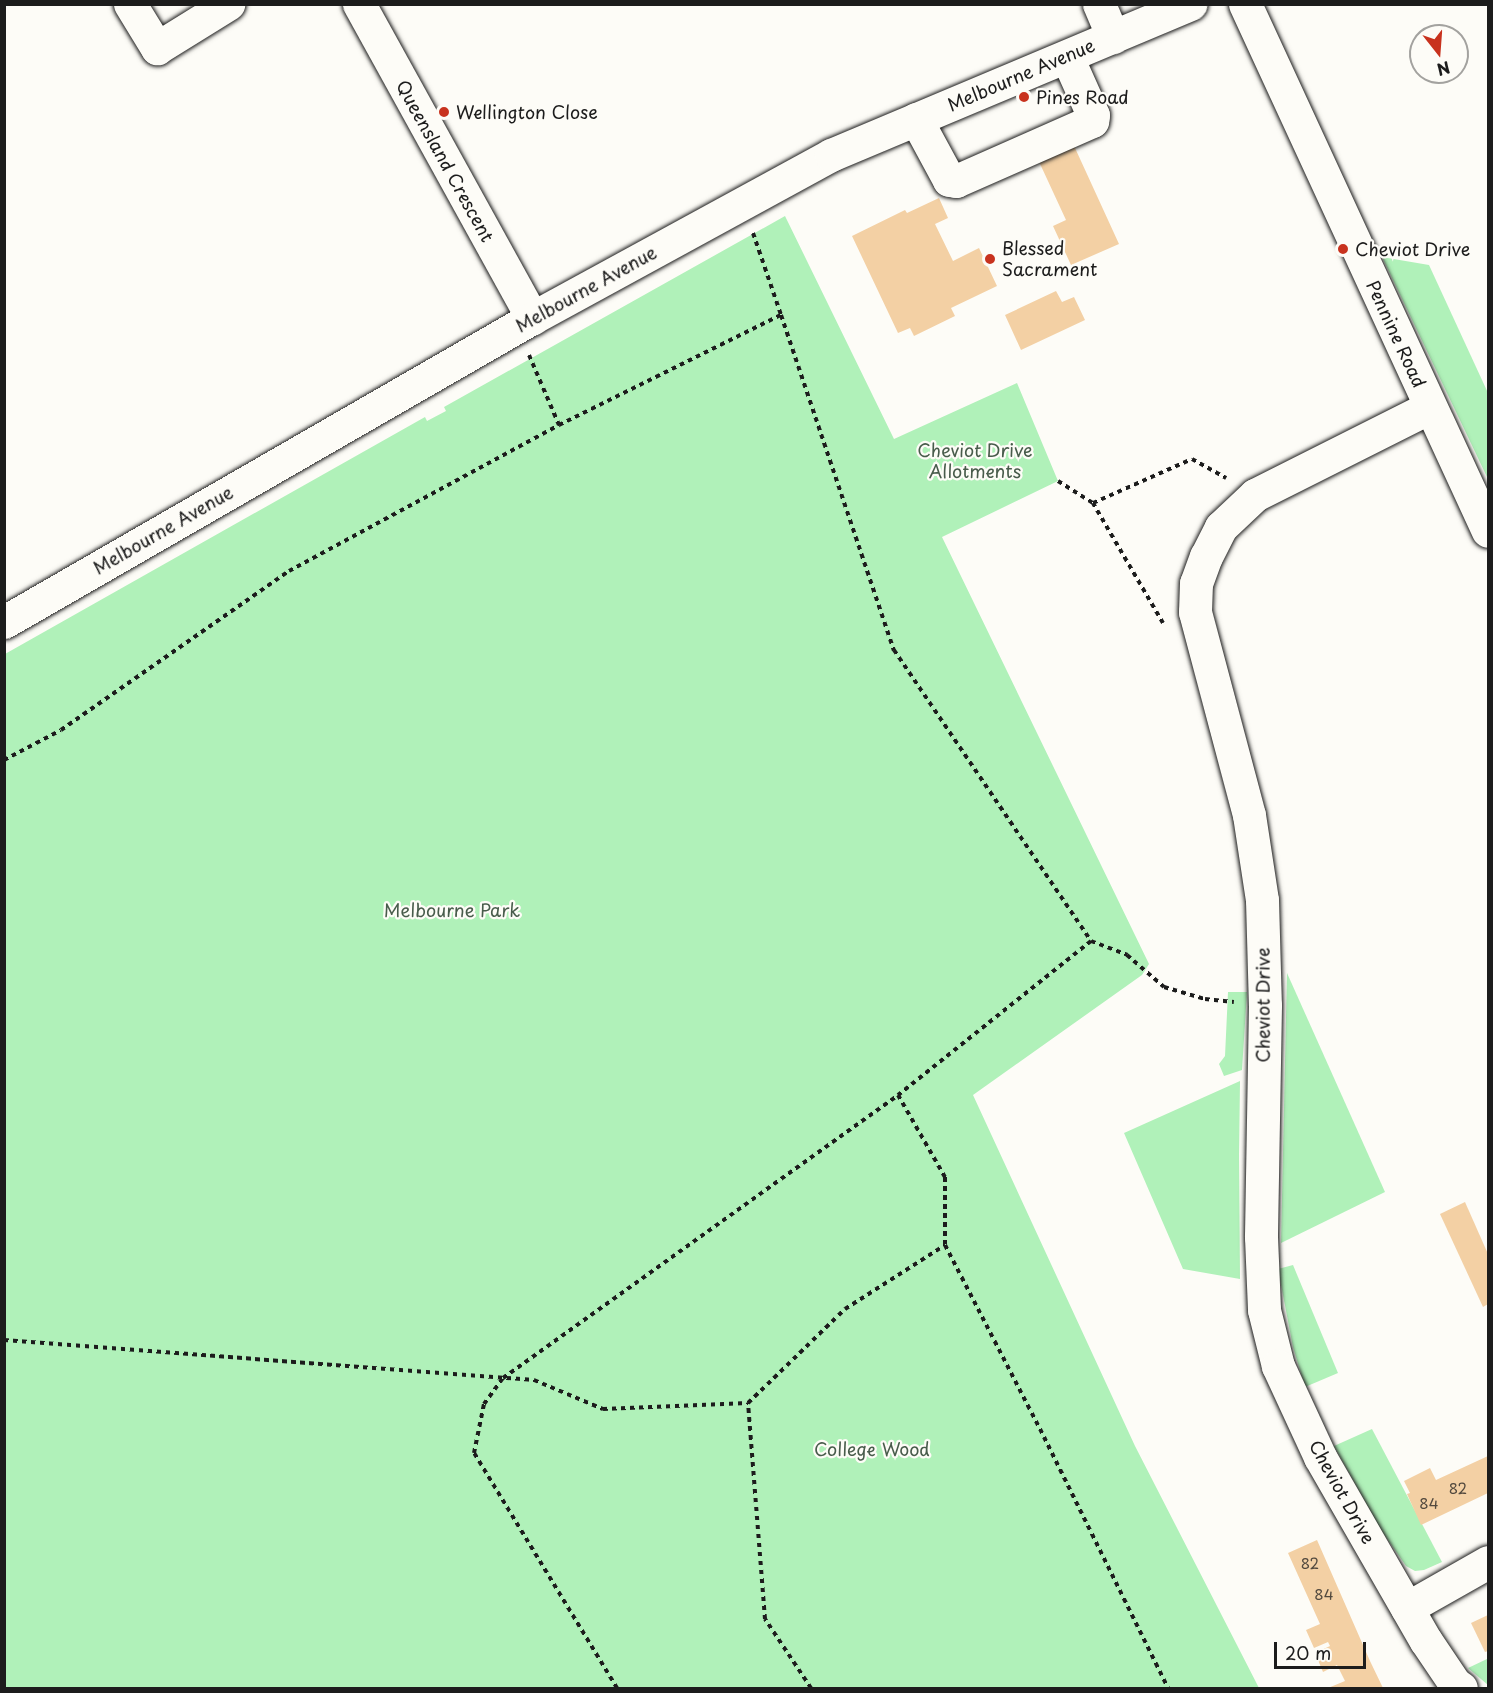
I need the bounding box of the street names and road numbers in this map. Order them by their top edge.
street label: Melbourne Avenue [944,34,1098,116]
street label: Queensland Crescent [391,76,499,246]
street label: Melbourne Avenue [511,241,661,337]
street label: Pennine Road [1361,276,1431,392]
street label: Melbourne Avenue [89,481,237,579]
street label: Cheviot Drive [1252,947,1274,1063]
street label: Cheviot Drive [1304,1436,1380,1548]

